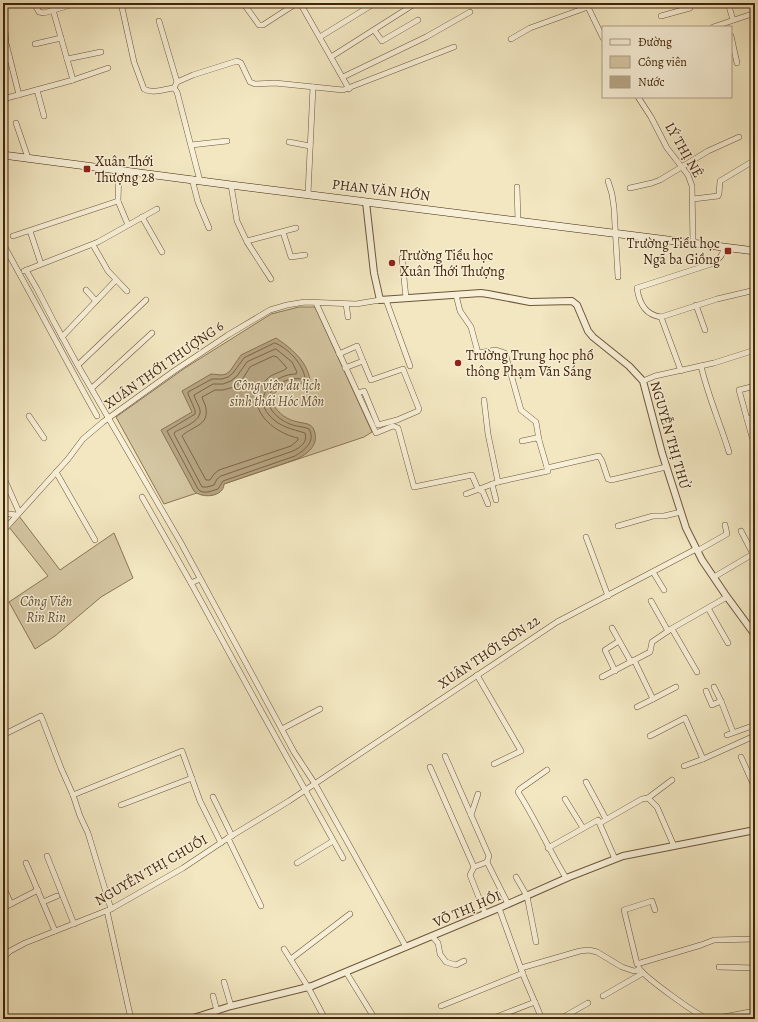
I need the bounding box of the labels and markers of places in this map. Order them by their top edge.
place label: Xuân Thới Thượng 28 [95,152,155,187]
marker: Xuân Thới Thượng 28 [82,164,92,174]
place label: Trường Tiểu học Ngã ba Giồng [627,234,720,269]
place label: Trường Tiểu học Xuân Thới Thượng [400,246,505,281]
marker: Trường Tiểu học Ngã ba Giồng [723,246,733,256]
marker: Trường Tiểu học Xuân Thới Thượng [387,258,397,268]
place label: Trường Trung học phổ thông Phạm Văn Sáng [466,346,594,381]
marker: Trường Trung học phổ thông Phạm Văn Sáng [453,358,463,368]

